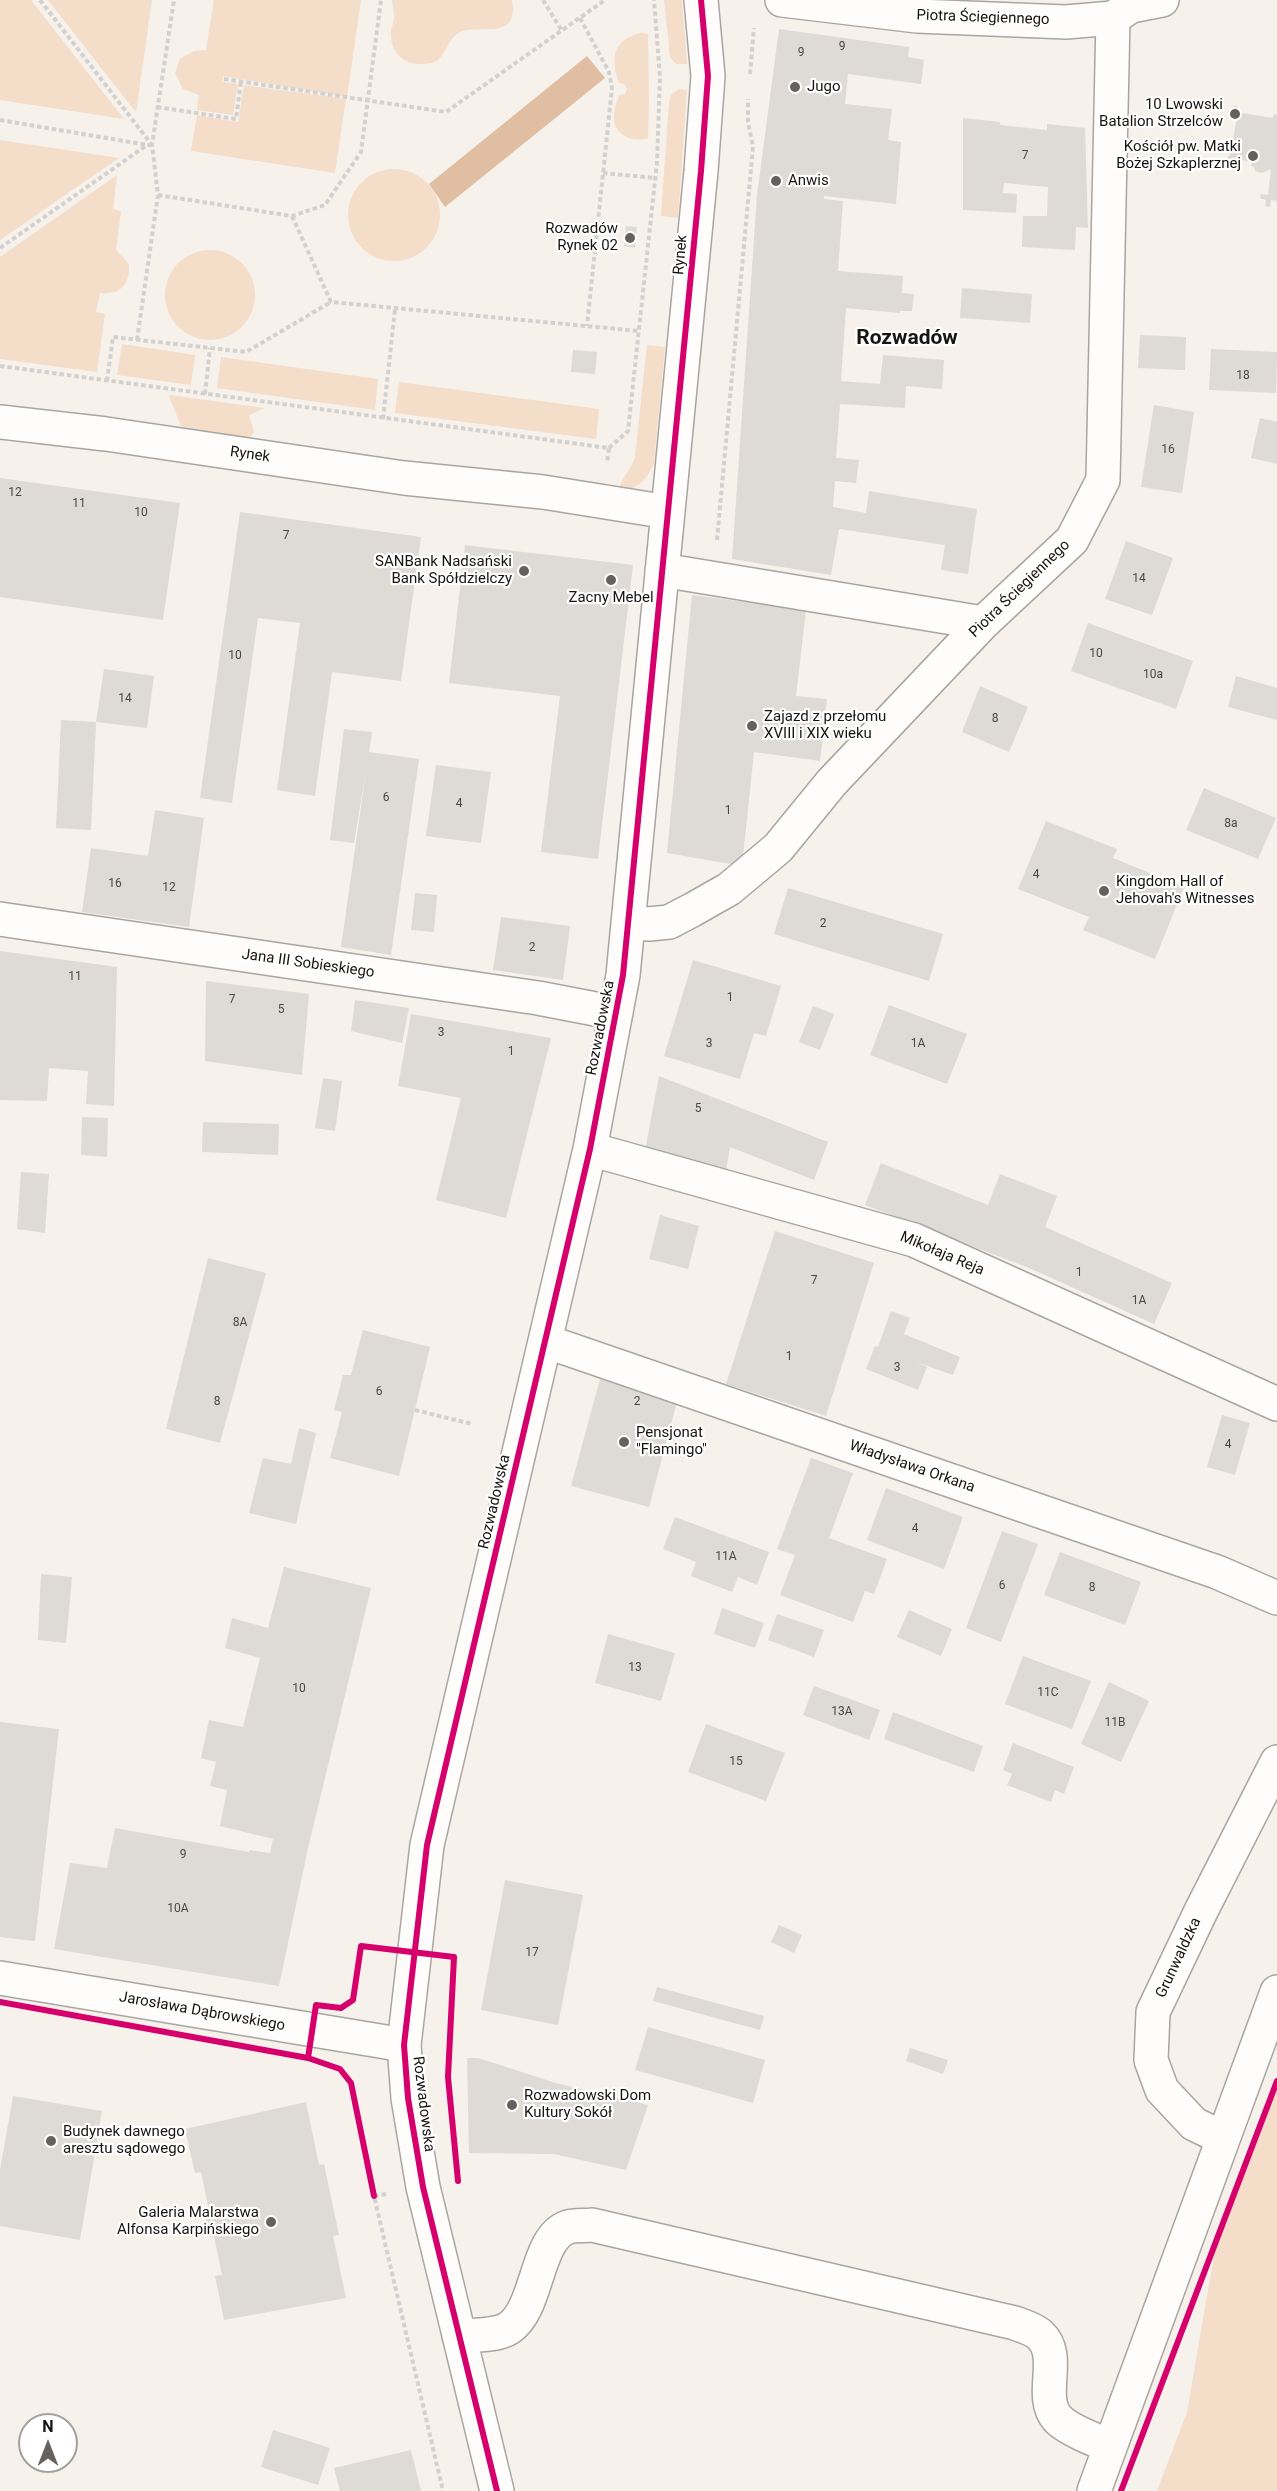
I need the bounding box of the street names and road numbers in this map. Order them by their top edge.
street label: Piotra Ściegiennego [916,7,1050,29]
street label: Rynek [670,234,692,276]
street label: Rynek [229,443,271,467]
street label: Piotra Ściegiennego [966,536,1074,642]
street label: Jana III Sobieskiego [240,946,376,982]
street label: Rozwadowska [583,979,619,1077]
street label: Mikołaja Reja [897,1228,987,1280]
street label: Władysława Orkana [847,1437,977,1497]
street label: Rozwadowska [475,1453,515,1551]
street label: Grunwaldzka [1153,1915,1205,2001]
street label: Jarosława Dąbrowskiego [118,1989,286,2035]
street label: Rozwadowska [408,2055,438,2153]

